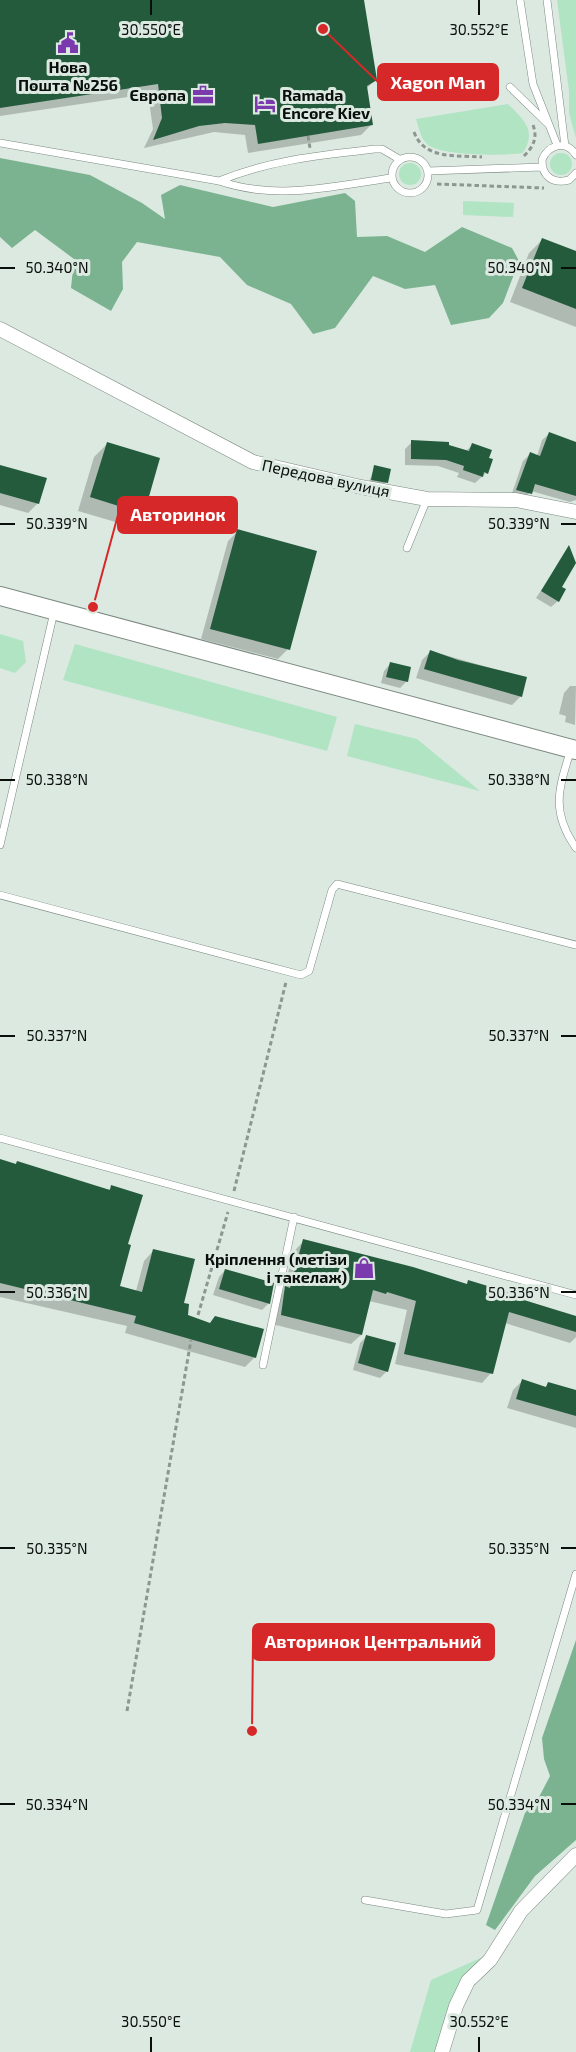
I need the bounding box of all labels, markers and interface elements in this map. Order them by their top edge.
text: 30.550°E [121,20,181,38]
text: 30.552°E [449,20,509,38]
public building icon: Нова Пошта №256 [56,31,80,55]
place label: Нова Пошта №256 [18,57,118,94]
callout: Xagon Man [378,64,498,100]
text: Xagon Man [390,71,486,93]
office icon: Європа [191,83,215,107]
place label: Європа [130,85,186,104]
place label: Ramada Encore Kiev [282,85,370,122]
hotel icon: Ramada Encore Kiev [253,92,277,116]
text: 50.340°N [25,258,89,276]
text: 50.340°N [487,258,551,276]
street label: Передова вулиця [260,455,392,501]
callout: Авторинок [118,497,237,533]
text: Авторинок [130,503,226,525]
text: 50.339°N [26,514,88,532]
text: 50.339°N [488,514,550,532]
text: 50.338°N [26,770,88,788]
text: 50.338°N [488,770,550,788]
text: 50.337°N [27,1026,87,1044]
text: 50.337°N [489,1026,549,1044]
place label: Кріплення (метізи і такелаж) [205,1249,347,1286]
shop icon: Кріплення (метізи і такелаж) [352,1256,376,1280]
text: 50.336°N [26,1283,88,1301]
text: 50.336°N [488,1283,550,1301]
text: 50.335°N [26,1539,88,1557]
text: 50.335°N [488,1539,550,1557]
callout: Авторинок Центральний [253,1624,494,1660]
text: Авторинок Центральний [265,1630,481,1652]
text: 50.334°N [26,1795,88,1813]
text: 50.334°N [488,1795,550,1813]
text: 30.550°E [121,2012,181,2030]
text: 30.552°E [449,2012,509,2030]

